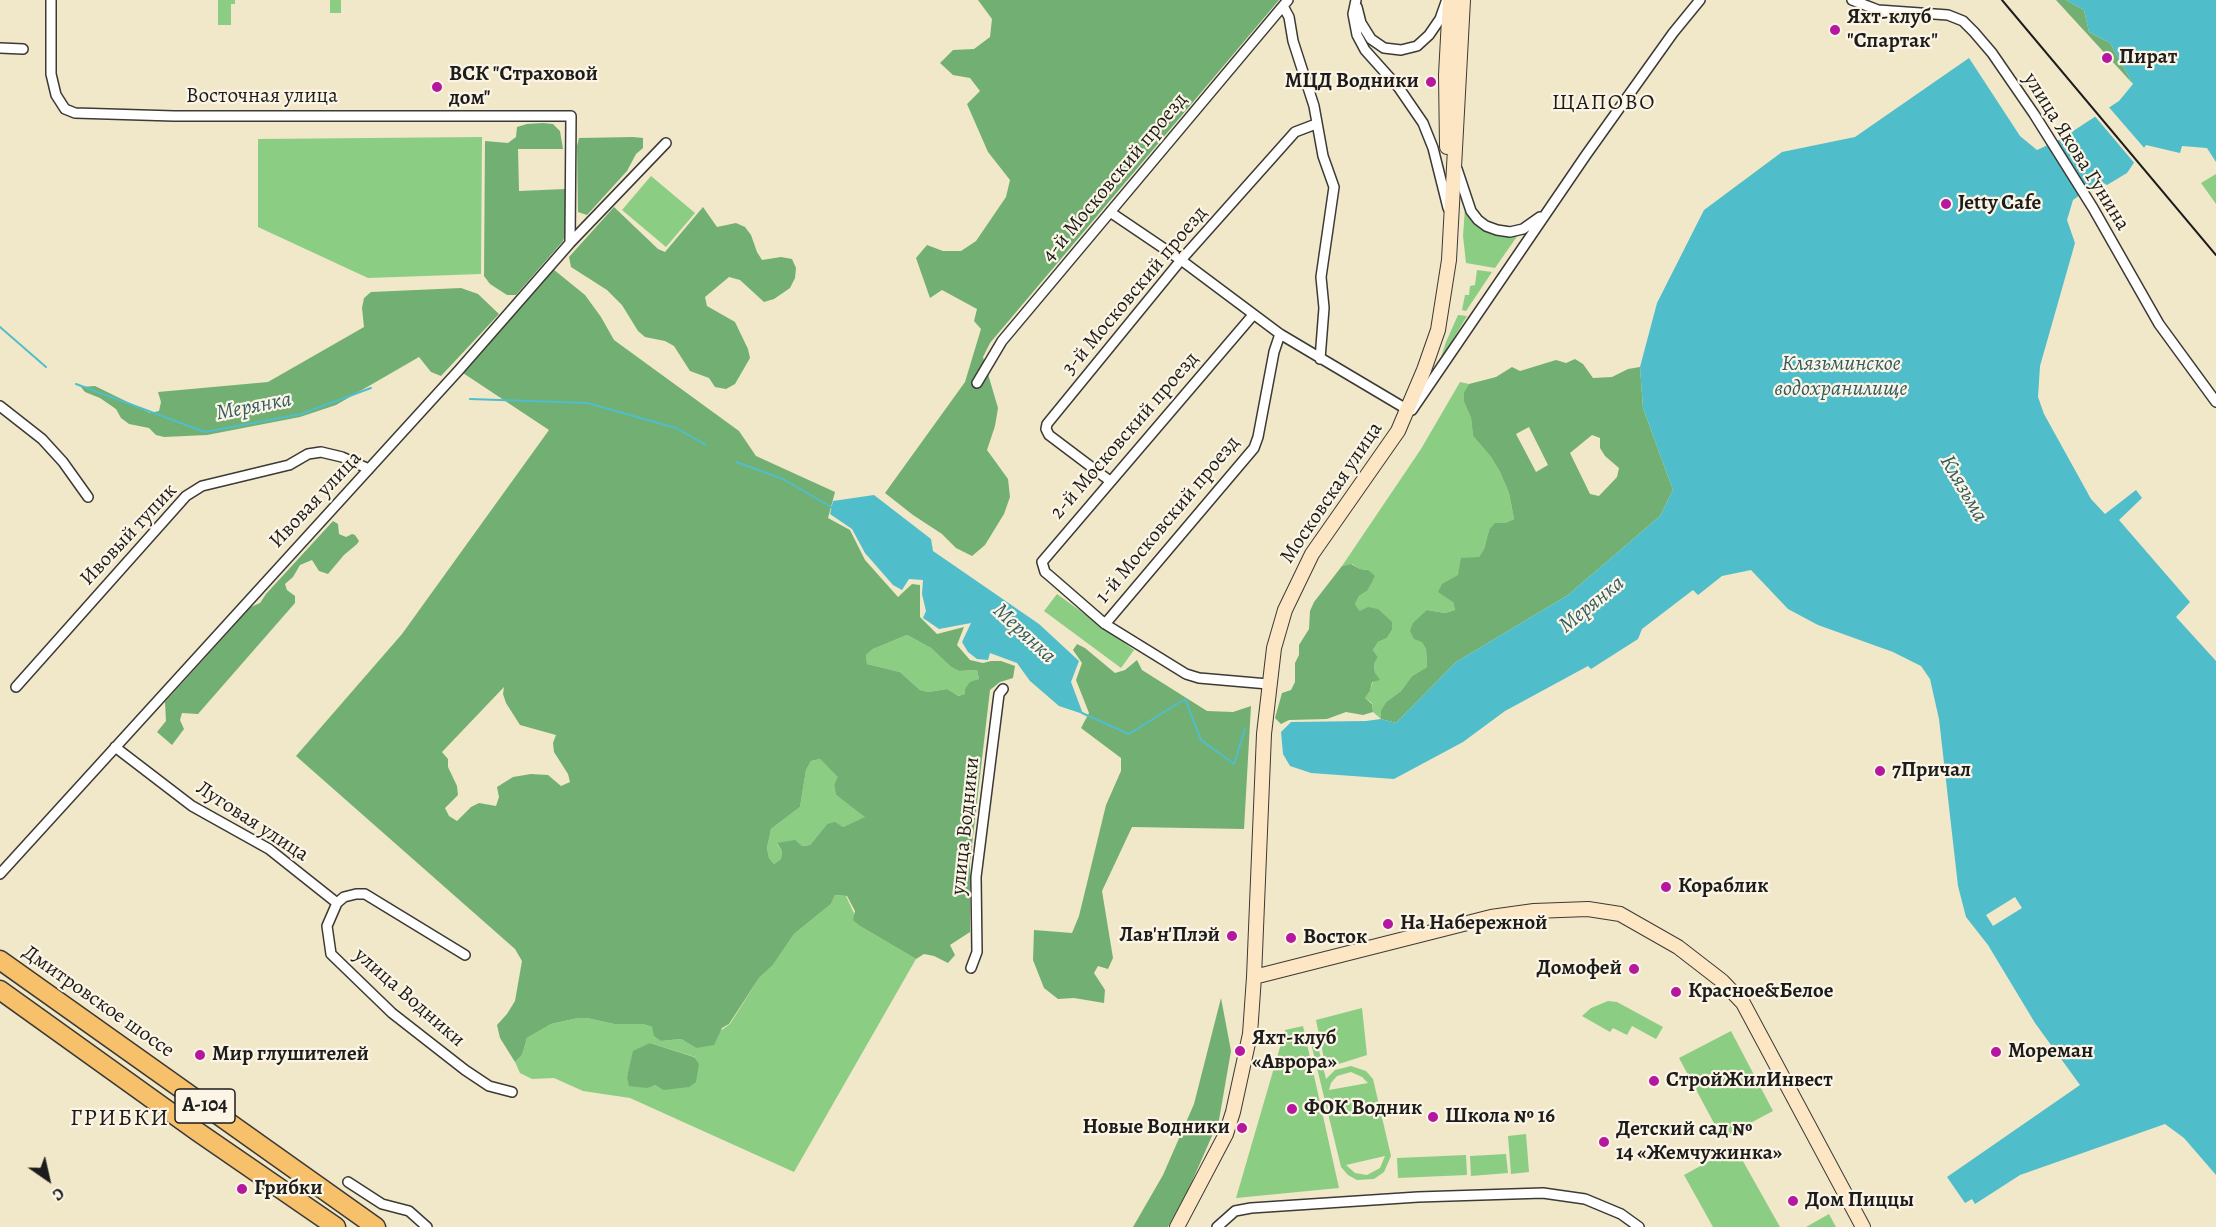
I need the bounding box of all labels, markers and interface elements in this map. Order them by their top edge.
place label: Яхт-клуб "Спартак" [1847,5,1938,55]
marker: Яхт-клуб "Спартак" [1828,23,1842,37]
place label: Пират [2119,45,2177,71]
marker: Пират [2100,51,2114,65]
place label: ВСК "Страховой дом" [449,62,598,112]
street label: улица Якова Гунина [2017,68,2135,236]
place label: МЦД Водники [1285,69,1419,95]
marker: МЦД Водники [1424,75,1438,89]
marker: ВСК "Страховой дом" [430,80,444,94]
street label: Восточная улица [186,84,338,110]
street label: 4-й Московский проезд [1037,88,1193,268]
district label: ЩАПОВО [1552,91,1656,117]
place label: Jetty Cafe [1958,191,2041,217]
marker: Jetty Cafe [1939,197,1953,211]
street label: 3-й Московский проезд [1057,201,1213,381]
street label: 2-й Московский проезд [1045,347,1205,525]
water label: Клязьминское водохранилище [1775,352,1907,404]
water label: Мерянка [214,387,294,427]
street label: Московская улица [1275,417,1389,569]
street label: 1-й Московский проезд [1091,431,1245,609]
street label: Ивовая улица [265,446,367,554]
water label: Клязьма [1933,451,1993,527]
street label: Ивовый тупик [75,479,183,591]
water label: Мерянка [1554,571,1630,639]
water label: Мерянка [987,598,1061,670]
street label: улица Водники [946,756,986,896]
place label: 7Причал [1892,758,1971,784]
marker: 7Причал [1873,764,1887,778]
street label: Луговая улица [191,776,313,868]
place label: Кораблик [1678,874,1769,900]
marker: Кораблик [1659,880,1673,894]
place label: На Набережной [1400,911,1547,937]
marker: На Набережной [1381,917,1395,931]
place label: Лав'н'Плэй [1119,923,1220,949]
place label: Восток [1303,925,1367,951]
marker: Лав'н'Плэй [1225,929,1239,943]
marker: Восток [1284,931,1298,945]
street label: Дмитровское шоссе [17,940,179,1064]
street label: улица Водники [348,943,470,1053]
place label: Домофей [1536,956,1622,982]
marker: Домофей [1627,962,1641,976]
place label: Красное&Белое [1688,979,1833,1005]
marker: Красное&Белое [1669,985,1683,999]
place label: Яхт-клуб «Аврора» [1252,1026,1337,1076]
place label: Мореман [2008,1039,2093,1065]
place label: Мир глушителей [212,1042,369,1068]
marker: Яхт-клуб «Аврора» [1233,1044,1247,1058]
marker: Мореман [1989,1045,2003,1059]
marker: Мир глушителей [193,1048,207,1062]
place label: СтройЖилИнвест [1666,1068,1833,1094]
marker: СтройЖилИнвест [1647,1074,1661,1088]
road number: А-104 [175,1089,235,1123]
place label: ФОК Водник [1304,1096,1422,1122]
marker: ФОК Водник [1285,1102,1299,1116]
place label: Школа № 16 [1445,1104,1555,1130]
district label: ГРИБКИ [70,1105,170,1133]
marker: Школа № 16 [1426,1110,1440,1124]
place label: Новые Водники [1082,1115,1230,1141]
place label: Детский сад № 14 «Жемчужинка» [1616,1117,1782,1167]
marker: Новые Водники [1235,1121,1249,1135]
marker: Детский сад № 14 «Жемчужинка» [1597,1135,1611,1149]
north arrow [18,1149,78,1209]
place label: Грибки [254,1176,323,1202]
text: С [48,1182,68,1206]
marker: Грибки [235,1182,249,1196]
place label: Дом Пиццы [1805,1188,1914,1214]
marker: Дом Пиццы [1786,1194,1800,1208]

